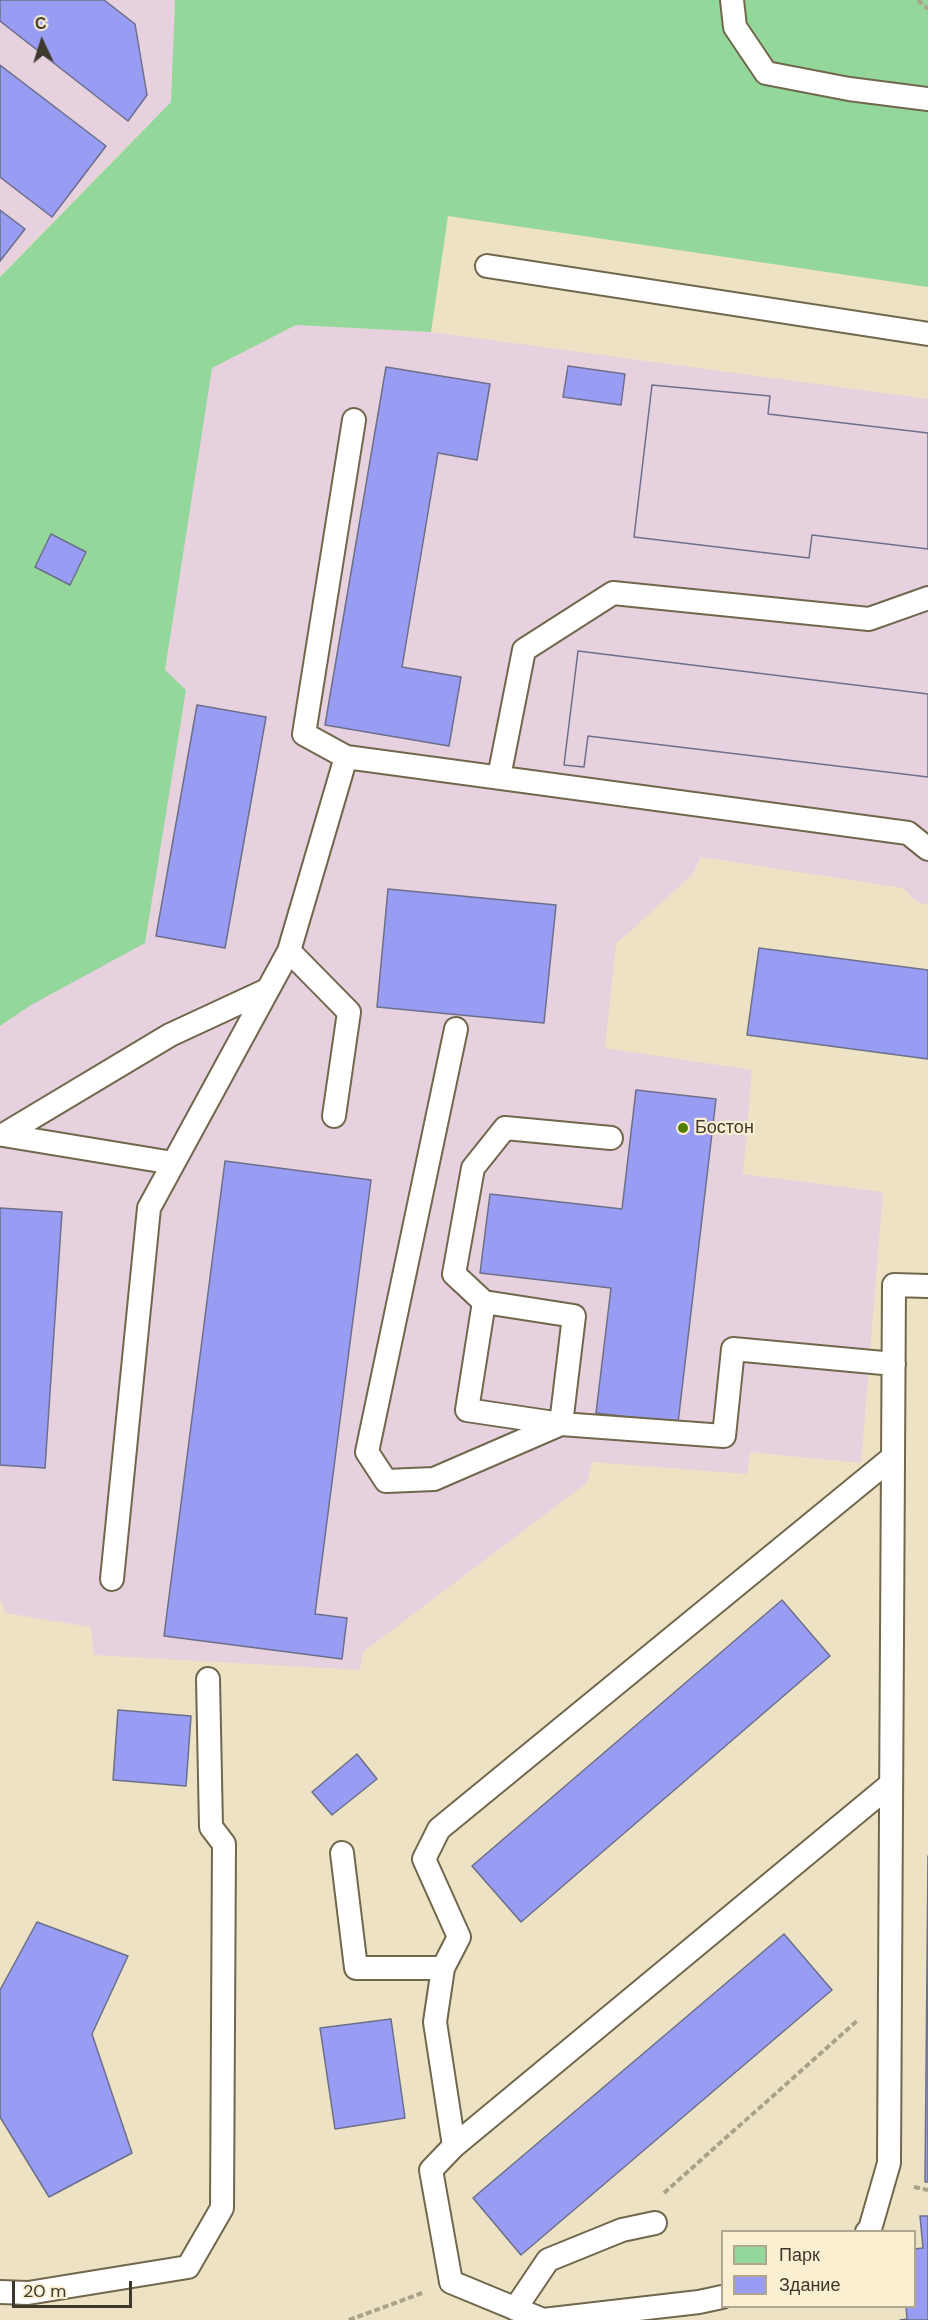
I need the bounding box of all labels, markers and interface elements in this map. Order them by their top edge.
north arrow [12,12,72,72]
text: С [34,13,47,34]
place label: Бостон [695,1117,754,1139]
marker: Бостон [676,1121,690,1135]
legend [721,2230,916,2308]
text: Парк [779,2243,820,2267]
scale bar [15,2269,135,2307]
text: Здание [779,2273,840,2297]
text: 20 m [23,2279,66,2303]

